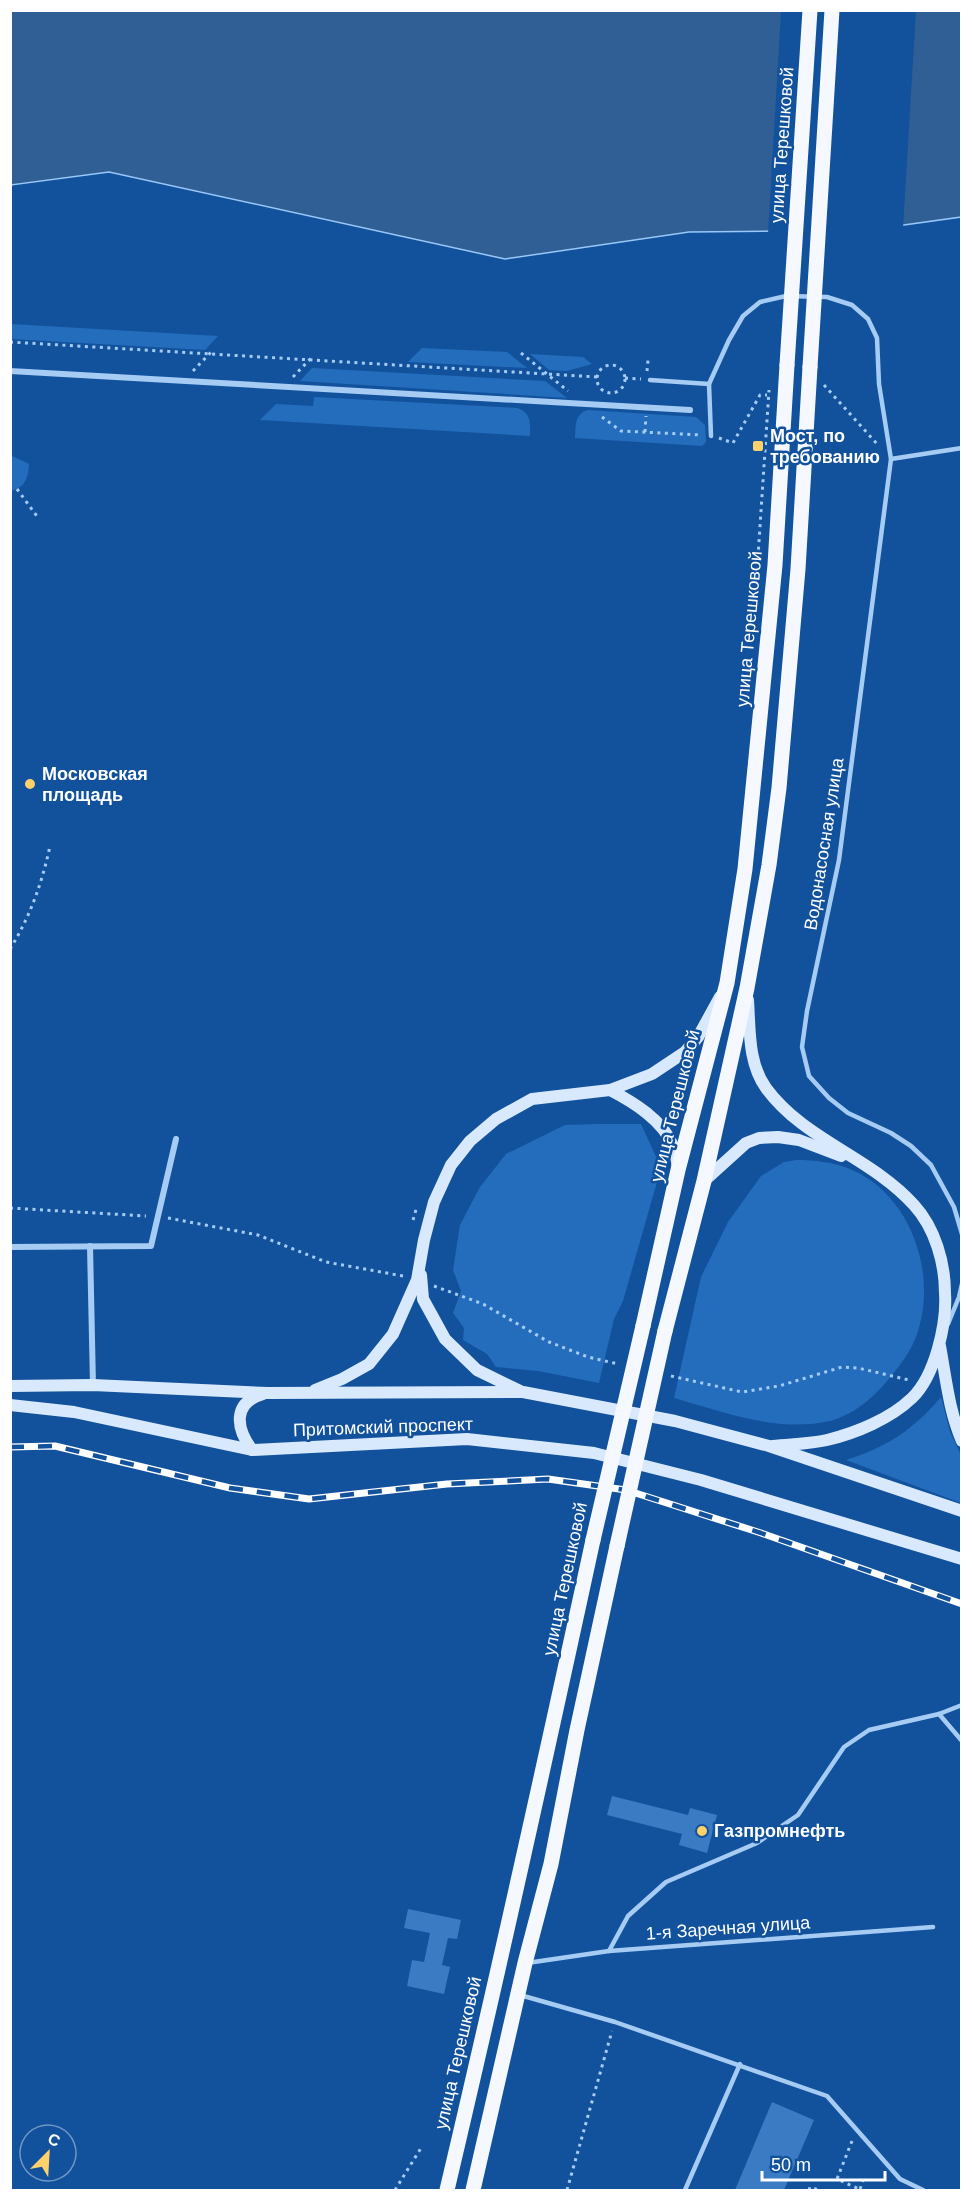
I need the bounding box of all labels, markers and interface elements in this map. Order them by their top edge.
street label: улица Терешковой [767,66,797,224]
place label: Мост, по требованию [770,426,880,467]
marker: Мост, по требованию [751,439,765,453]
street label: улица Терешковой [732,550,766,708]
street label: Водонасосная улица [800,755,848,932]
place label: Московская площадь [42,764,148,805]
marker: Московская площадь [23,777,37,791]
street label: улица Терешковой [646,1028,704,1184]
street label: Притомский проспект [293,1414,473,1440]
street label: улица Терешковой [539,1500,591,1658]
place label: Газпромнефть [714,1821,845,1841]
marker: Газпромнефть [695,1824,709,1838]
street label: 1-я Заречная улица [645,1912,812,1944]
street label: улица Терешковой [431,1975,485,2131]
north arrow [18,2123,78,2183]
text: С [45,2130,63,2150]
scale bar [762,2144,885,2182]
text: 50 m [771,2155,811,2175]

